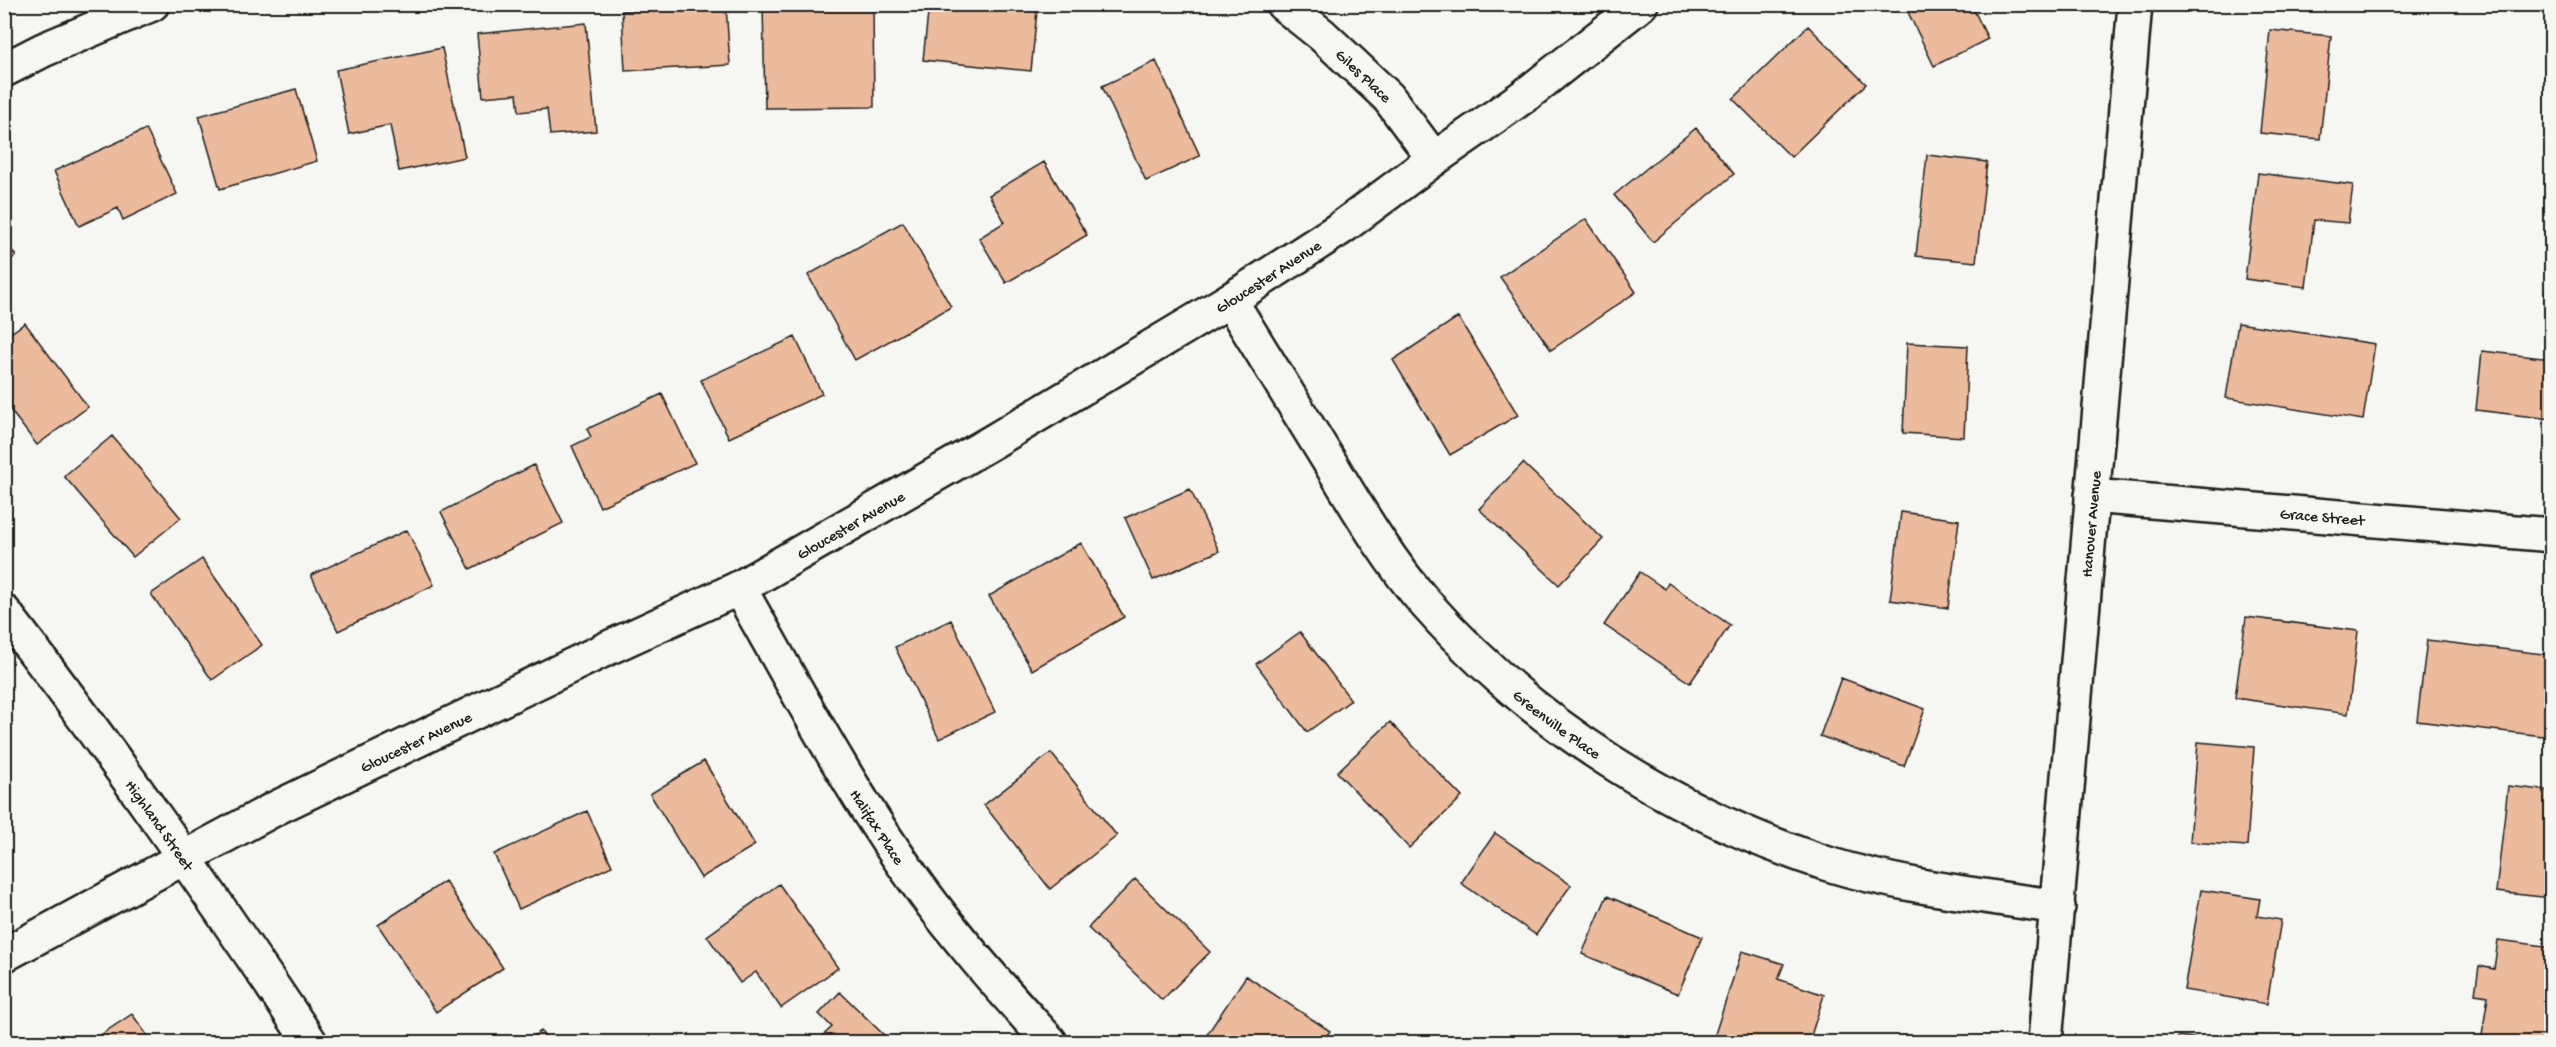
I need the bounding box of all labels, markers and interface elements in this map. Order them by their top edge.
street label: Giles Place [1330,46,1395,109]
street label: Gloucester Avenue [1213,237,1326,319]
street label: Hanover Avenue [2079,469,2108,578]
street label: Gloucester Avenue [794,488,910,566]
street label: Grace Street [2279,506,2366,532]
street label: Greenville Place [1508,687,1604,765]
street label: Gloucester Avenue [358,709,476,779]
street label: Highland Street [119,778,197,877]
street label: Halifax Place [844,787,907,870]

